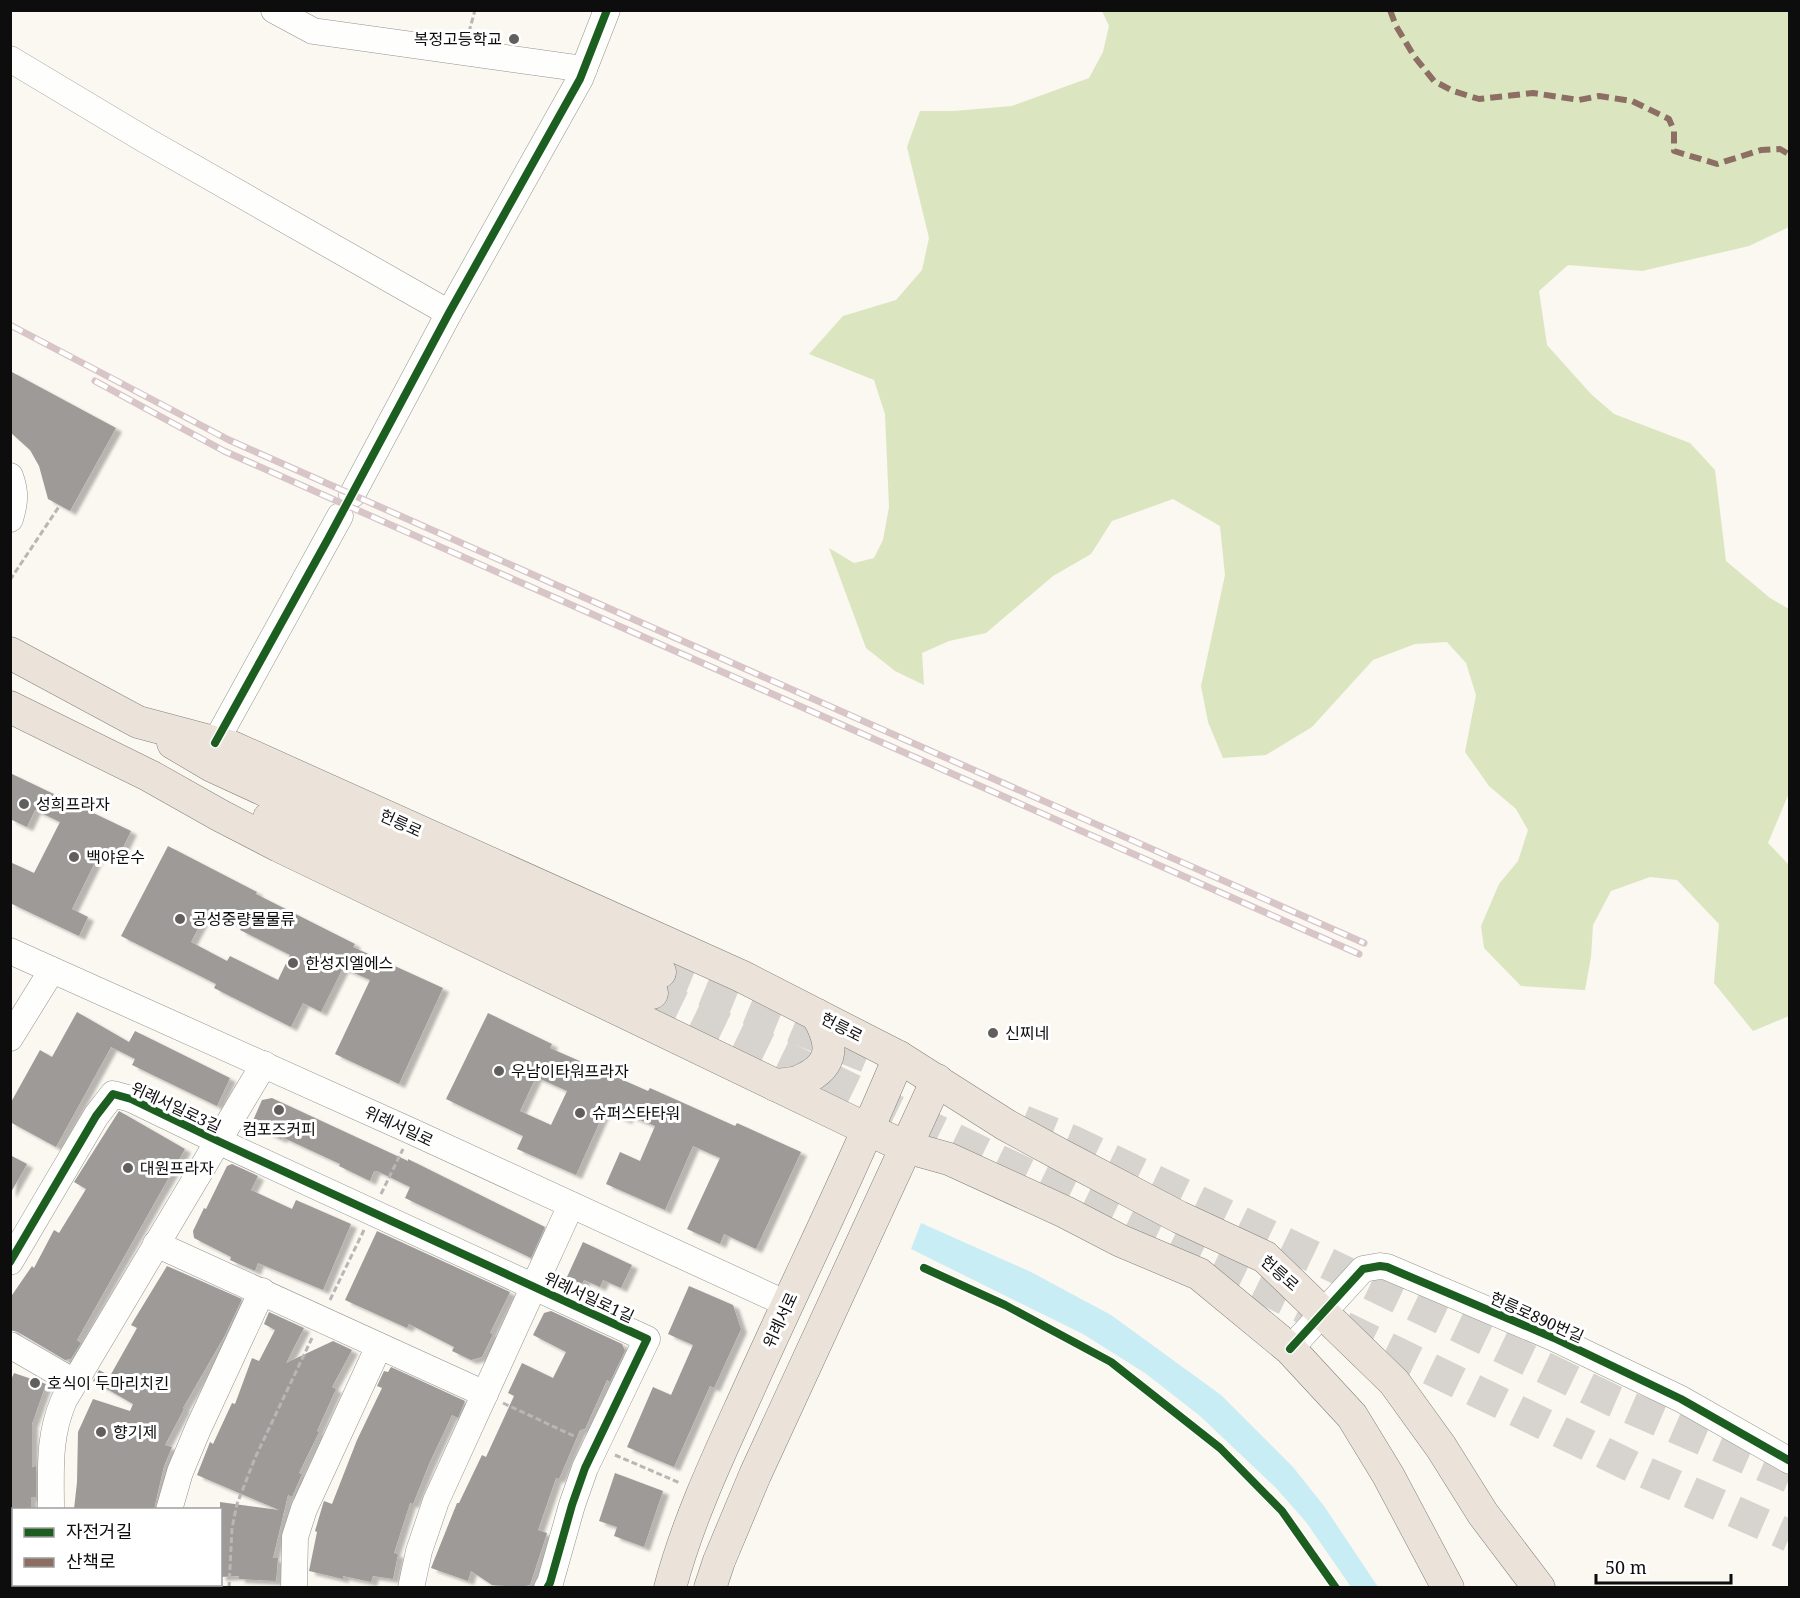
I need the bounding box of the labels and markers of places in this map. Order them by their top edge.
place label: 복정고등학교 [414,28,502,50]
marker: 복정고등학교 [507,32,521,46]
place label: 성희프라자 [36,793,110,815]
marker: 성희프라자 [17,797,31,811]
place label: 백야운수 [86,846,145,868]
marker: 백야운수 [67,850,81,864]
place label: 공성중량물물류 [192,908,295,930]
marker: 공성중량물물류 [173,912,187,926]
place label: 한성지엘에스 [305,952,393,974]
marker: 한성지엘에스 [286,956,300,970]
place label: 신찌네 [1005,1022,1049,1044]
marker: 신찌네 [986,1026,1000,1040]
place label: 우남이타워프라자 [511,1060,629,1082]
marker: 우남이타워프라자 [492,1064,506,1078]
place label: 슈퍼스타타워 [592,1102,680,1124]
marker: 컴포즈커피 [272,1103,286,1117]
marker: 슈퍼스타타워 [573,1106,587,1120]
place label: 컴포즈커피 [242,1118,316,1140]
place label: 대원프라자 [140,1157,214,1179]
marker: 대원프라자 [121,1161,135,1175]
place label: 호식이 두마리치킨 [47,1372,169,1394]
marker: 호식이 두마리치킨 [28,1376,42,1390]
place label: 향기제 [113,1421,157,1443]
marker: 향기제 [94,1425,108,1439]

